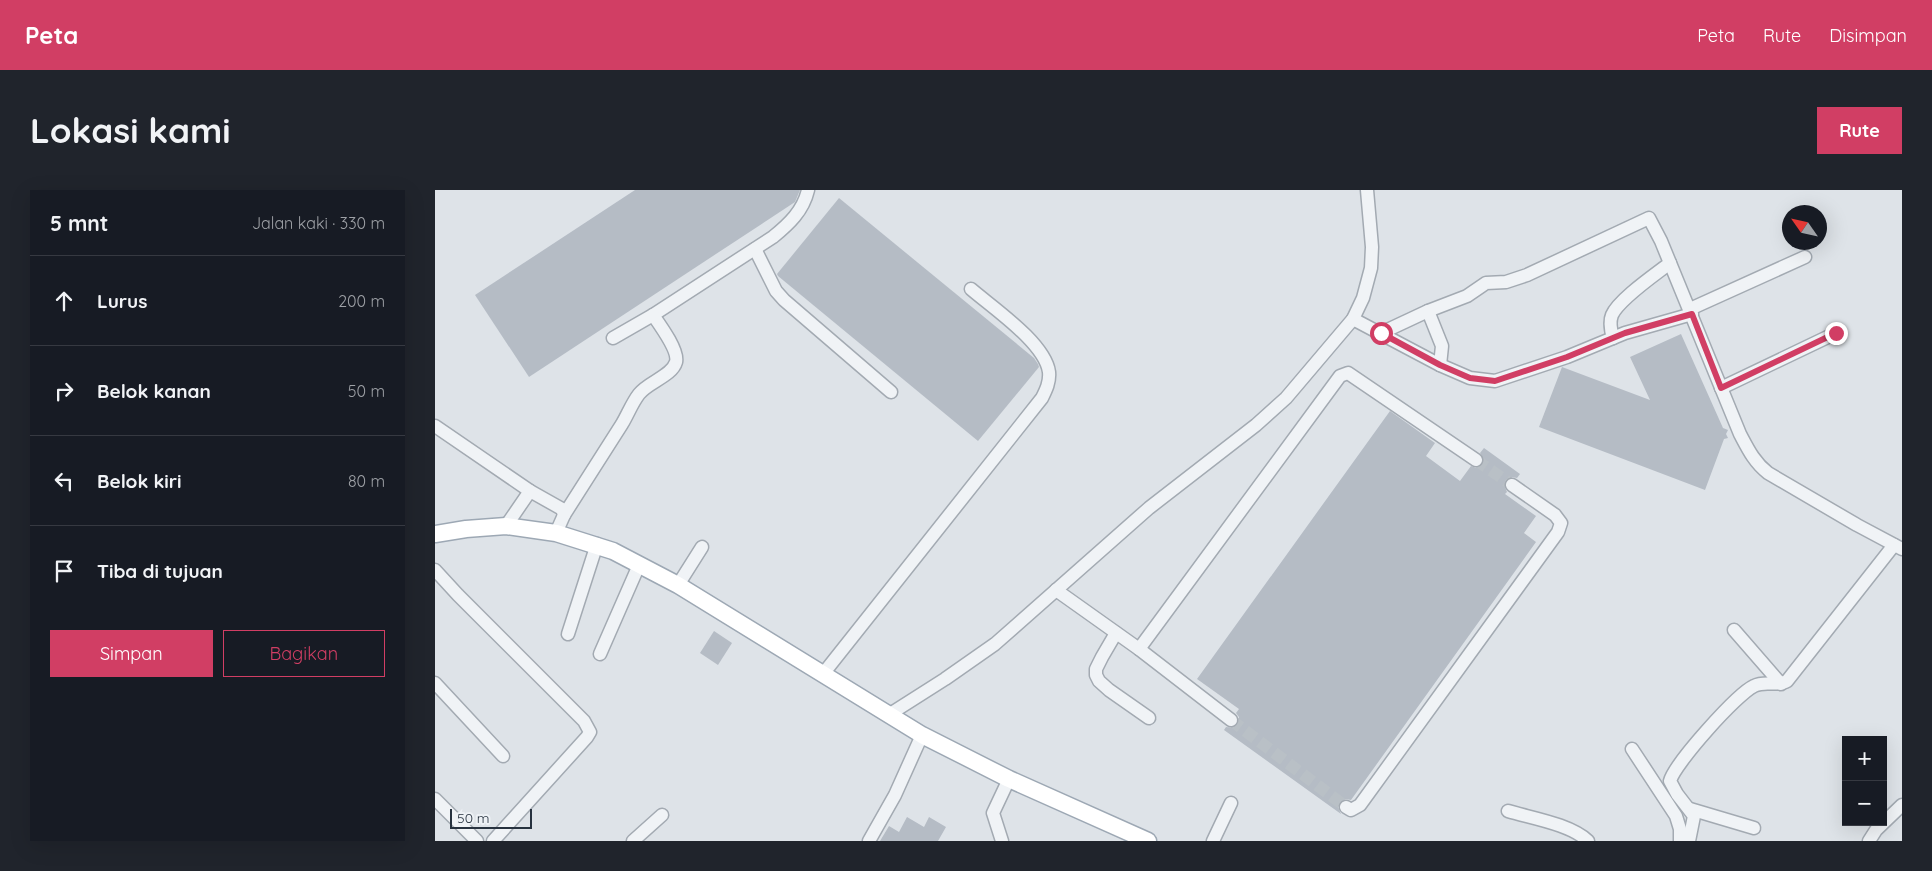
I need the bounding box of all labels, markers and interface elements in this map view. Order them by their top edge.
text: Peta [25,20,78,50]
text: Peta [1697,24,1735,47]
text: Rute [1763,24,1801,47]
text: Disimpan [1829,24,1907,47]
button: Rute [1817,107,1902,154]
text: Lokasi kami [30,108,230,152]
north arrow [1782,205,1827,250]
text: 5 mnt [50,210,108,236]
text: Jalan kaki · 330 m [252,213,385,233]
icon: ahead [50,287,78,315]
text: Lurus [97,289,147,313]
text: 200 m [338,291,385,311]
route start [1370,322,1393,345]
route end [1825,322,1848,345]
icon: right [50,377,78,405]
text: Belok kanan [97,379,211,403]
text: 50 m [348,381,385,401]
icon: left [50,467,78,495]
text: Belok kiri [97,469,182,493]
text: 80 m [348,471,385,491]
icon: arrive [50,557,78,585]
text: Tiba di tujuan [97,559,223,583]
button: Simpan [50,630,213,677]
button: Bagikan [223,630,385,677]
map controls [1842,736,1887,826]
button: + [1842,736,1887,781]
button: − [1842,781,1887,826]
scale bar [450,806,533,829]
text: 50 m [457,809,490,827]

